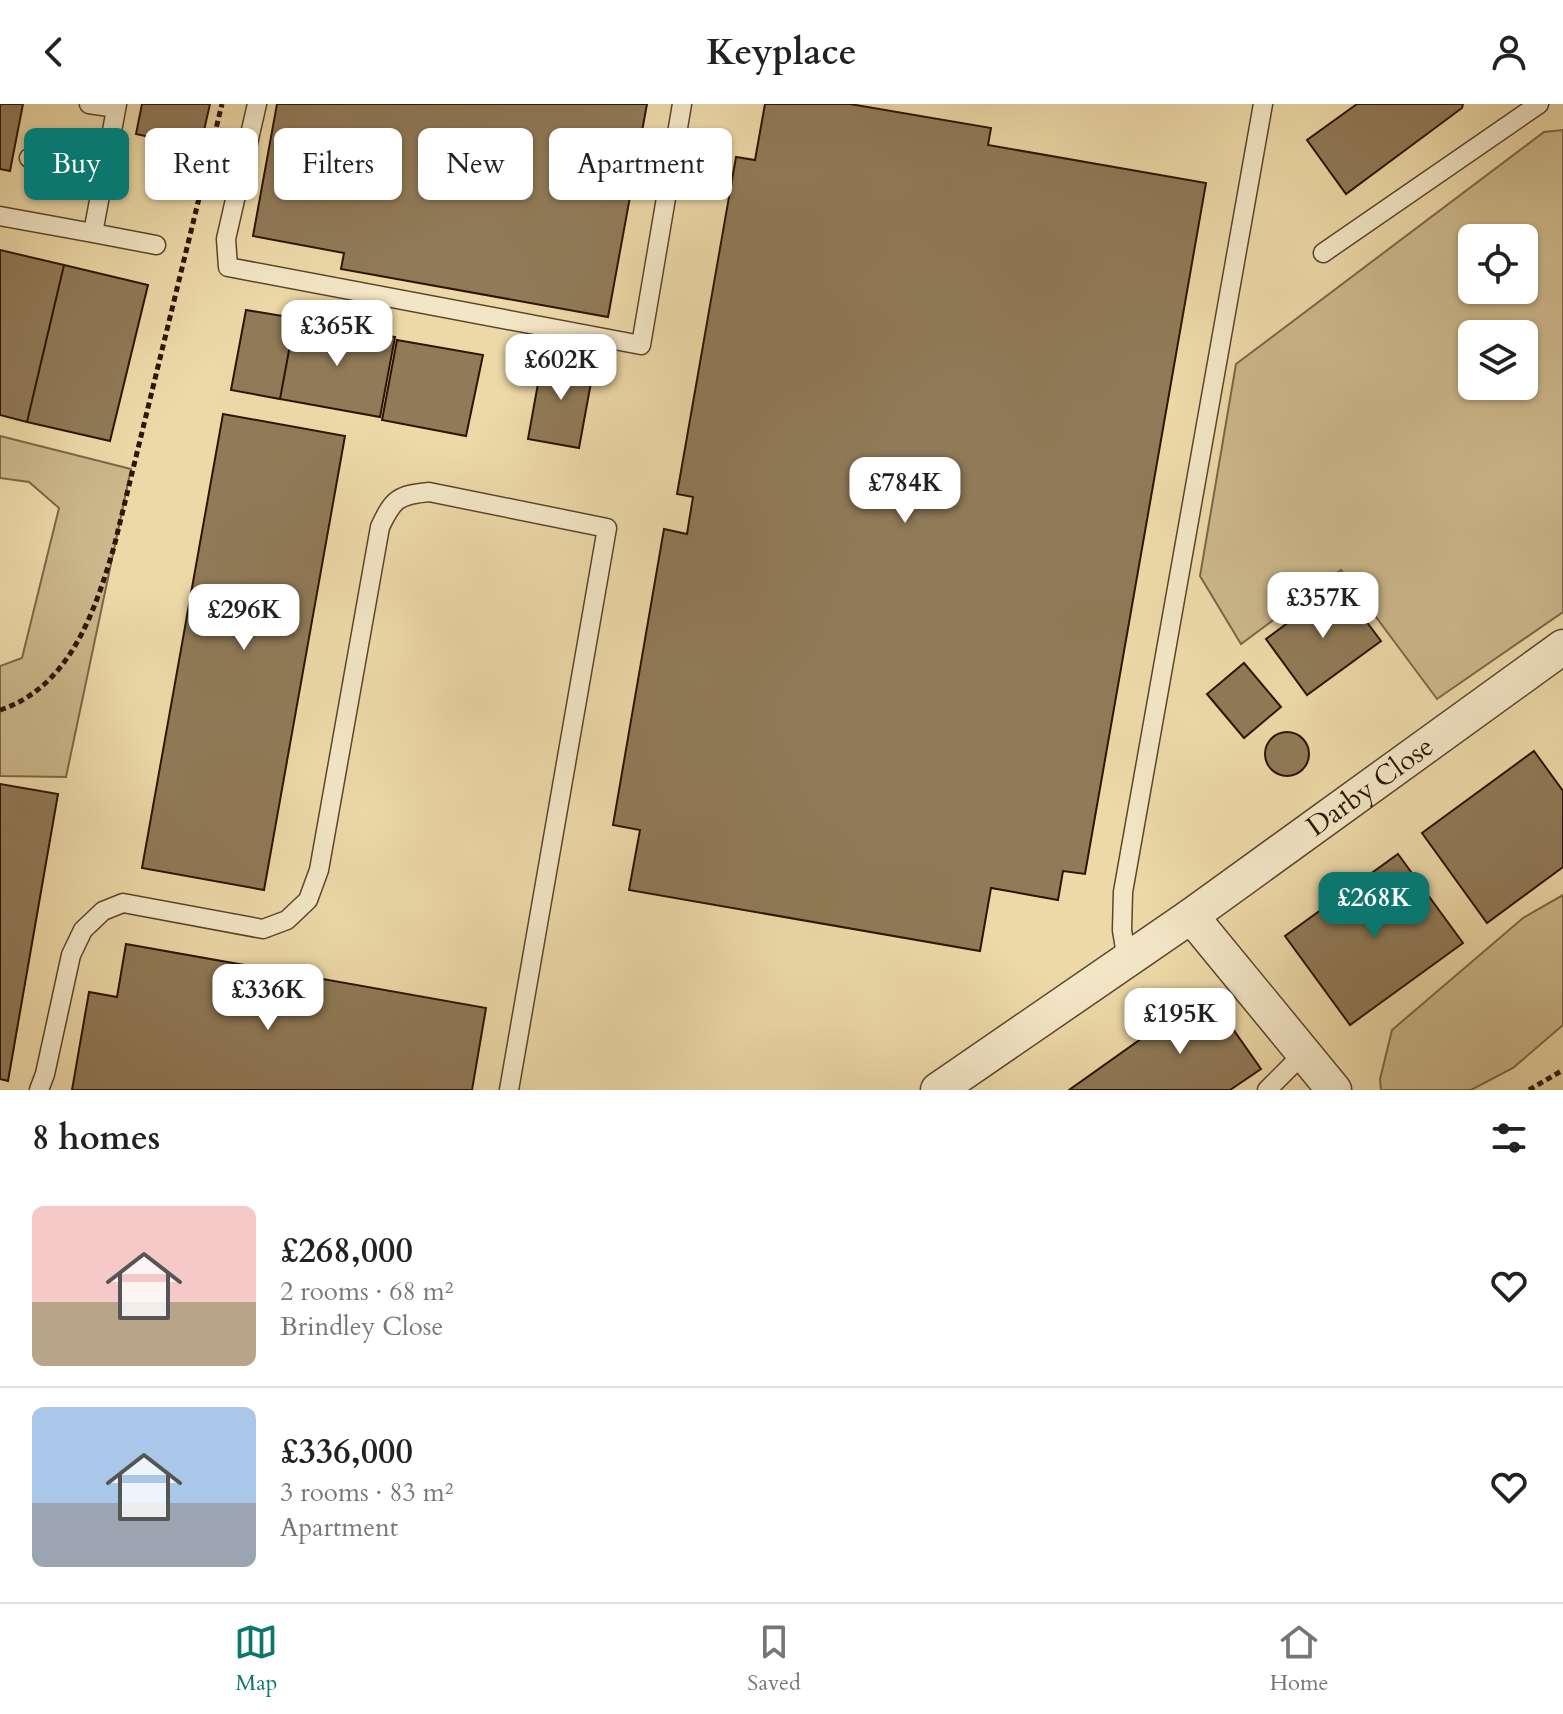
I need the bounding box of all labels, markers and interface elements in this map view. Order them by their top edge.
text: Keyplace [707,28,856,77]
icon: back [32,30,76,74]
icon: person [1487,30,1531,74]
chip: Buy [24,128,129,200]
chip: Rent [145,128,258,200]
chip: Filters [274,128,402,200]
chip: New [418,128,533,200]
chip: Apartment [549,128,732,200]
map controls [1458,224,1538,400]
button: locate [1458,224,1538,304]
pin: £365K [281,300,393,368]
text: £365K [299,308,375,343]
button: layers [1458,320,1538,400]
pin: £602K [505,334,617,402]
text: £602K [523,342,599,377]
pin: £784K [849,457,961,525]
text: £784K [867,465,943,500]
pin: £357K [1267,572,1379,640]
text: £357K [1285,580,1361,615]
pin: £296K [188,584,300,652]
text: £296K [206,592,282,627]
street label: Darby Close [1299,728,1441,845]
pin: £268K [1318,872,1430,940]
text: £268K [1336,880,1412,915]
pin: £336K [212,964,324,1032]
text: £336K [230,972,306,1007]
pin: £195K [1124,988,1236,1056]
text: £195K [1142,996,1218,1031]
text: 8 homes [32,1115,160,1161]
icon: filters [1487,1116,1531,1160]
text: £268,000 [280,1228,413,1274]
icon: home [96,1238,192,1334]
icon: heart [1487,1264,1531,1308]
text: 2 rooms · 68 m² [280,1274,453,1309]
text: Brindley Close [280,1309,443,1344]
text: £336,000 [280,1429,413,1475]
icon: home [96,1439,192,1535]
icon: heart [1487,1465,1531,1509]
text: 3 rooms · 83 m² [280,1475,453,1510]
text: Apartment [280,1510,398,1545]
tab: Map [234,1620,278,1698]
tab: Saved [747,1620,801,1698]
tab: Home [1270,1620,1329,1698]

